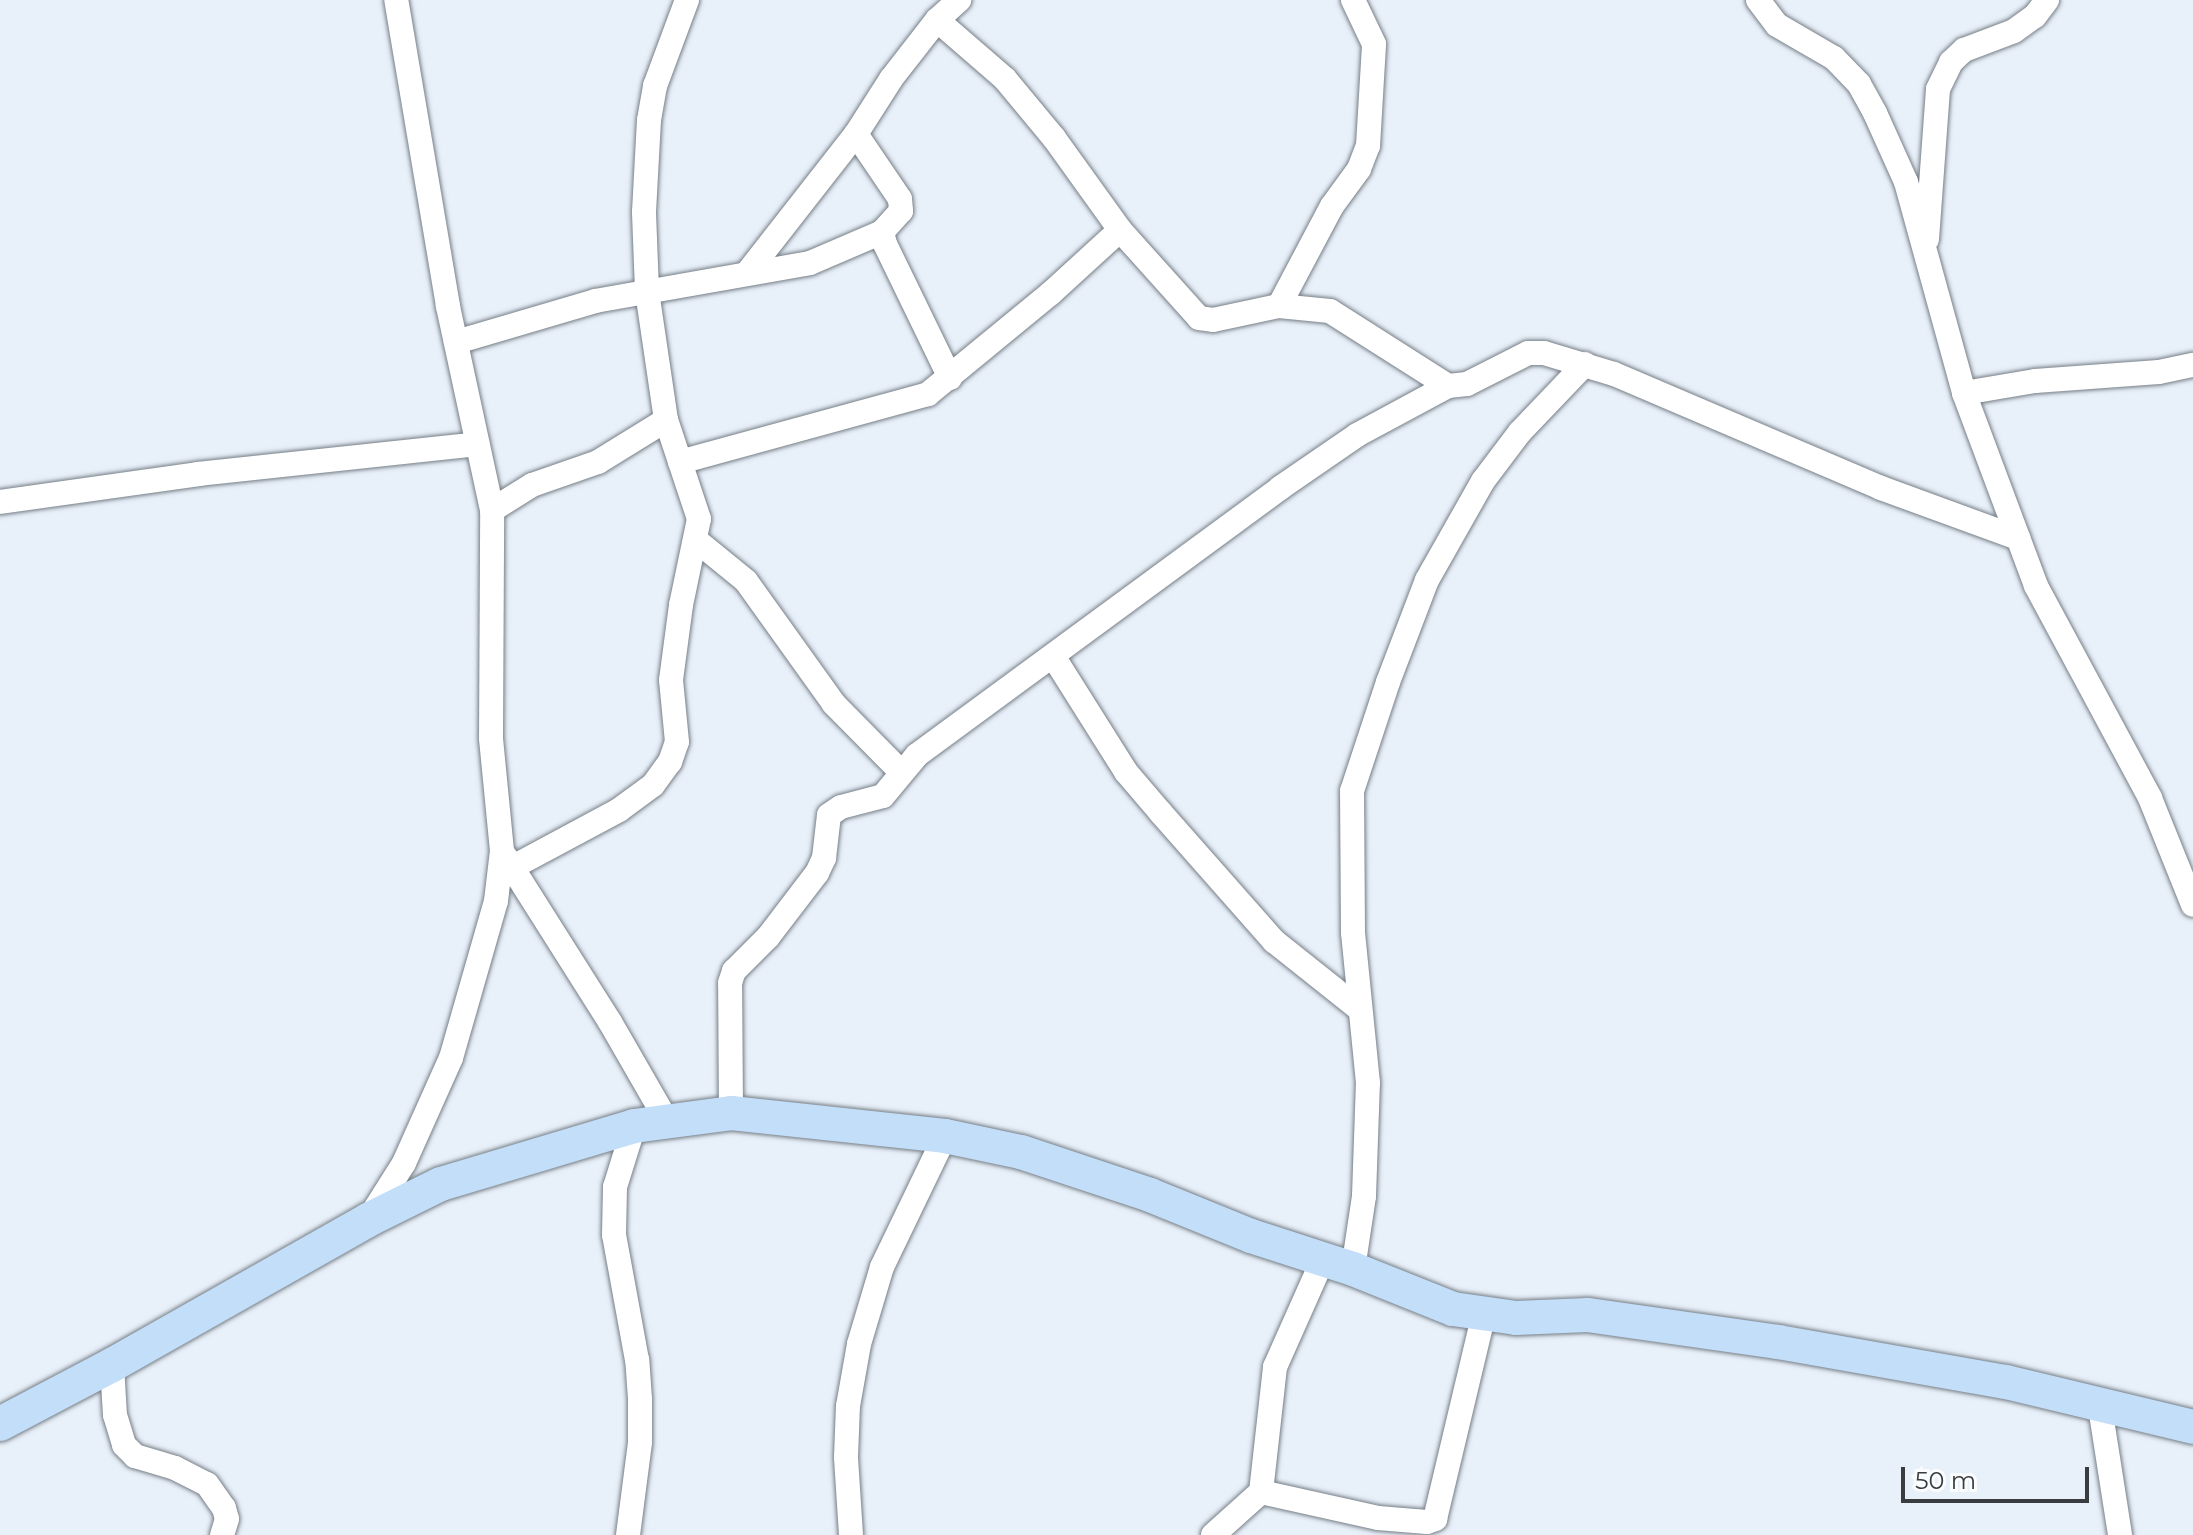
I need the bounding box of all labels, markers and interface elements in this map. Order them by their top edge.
scale bar [1905,1451,2093,1501]
text: 50 m [1915,1466,1976,1495]

